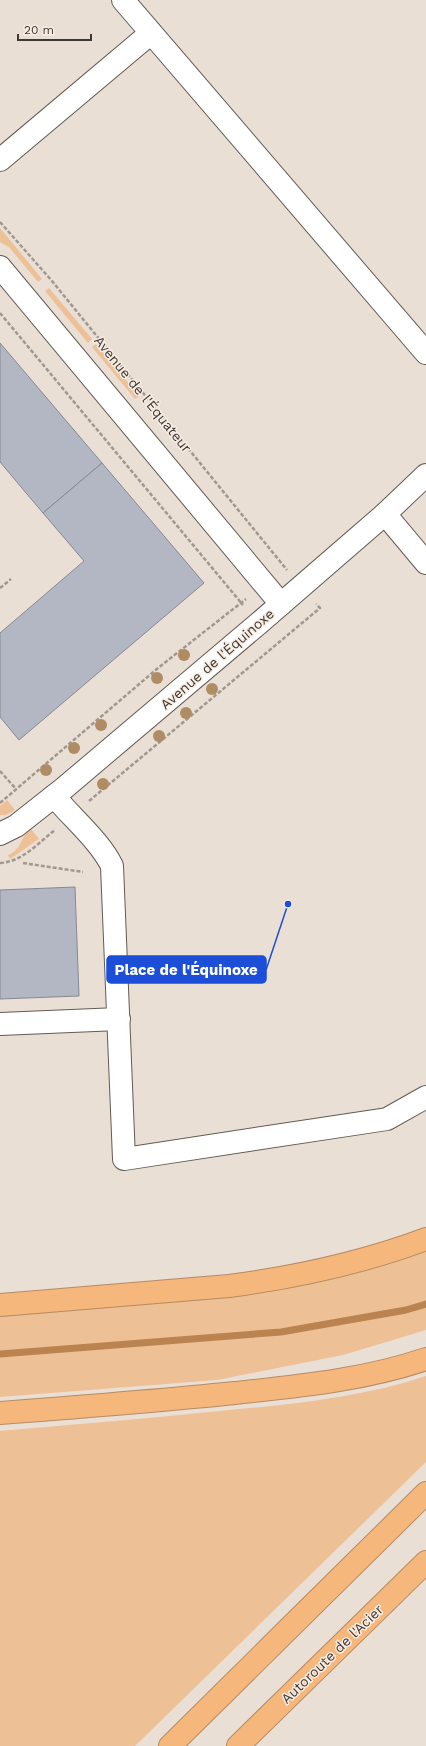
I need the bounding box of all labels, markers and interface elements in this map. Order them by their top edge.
scale bar [18,16,91,42]
text: 20 m [24,23,54,37]
street label: Avenue de l'Équateur [91,333,195,456]
street label: Avenue de l'Équinoxe [157,605,277,713]
callout: Place de l'Équinoxe [107,956,266,983]
text: Place de l'Équinoxe [114,961,258,979]
street label: Autoroute de l'Acier [278,1601,386,1707]

